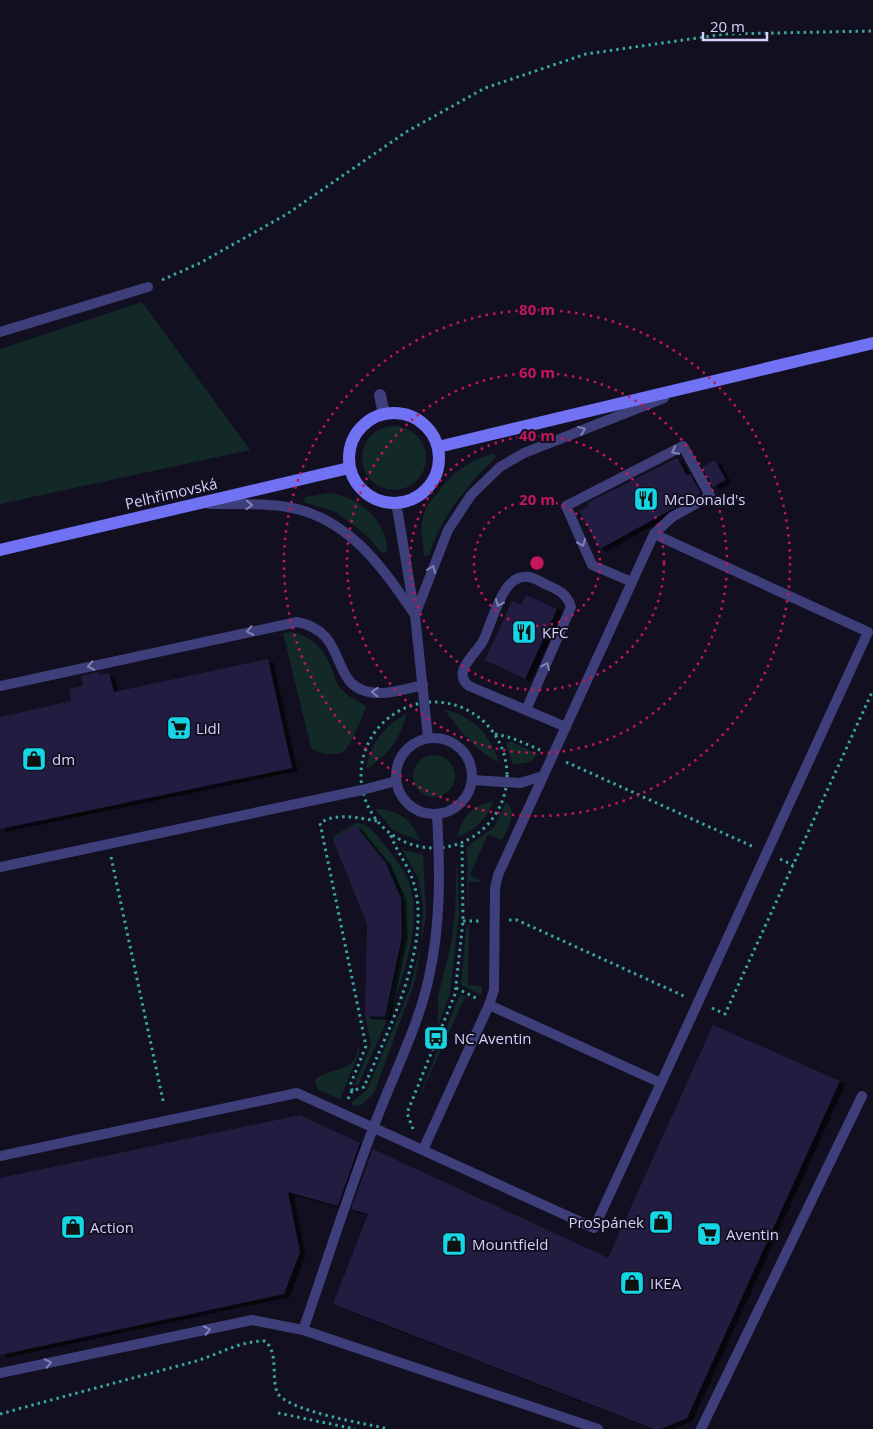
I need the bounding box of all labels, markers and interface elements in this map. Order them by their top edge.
scale bar [703,10,767,42]
text: 20 m [710,16,745,36]
text: 80 m [519,299,555,319]
text: 60 m [519,362,555,382]
text: 40 m [519,425,555,445]
one-way arrow [577,426,586,436]
one-way arrow [671,445,680,455]
street label: Pelhřimovská [123,473,219,513]
restaurant icon: McDonald's [633,486,659,512]
text: 20 m [519,489,555,509]
place label: McDonald's [664,489,746,509]
one-way arrow [246,500,253,510]
one-way arrow [576,538,587,547]
centre of rings [528,554,546,572]
one-way arrow [426,566,436,574]
one-way arrow [495,598,506,607]
restaurant icon: KFC [511,619,537,645]
place label: KFC [542,622,568,642]
one-way arrow [245,625,254,636]
one-way arrow [86,660,95,671]
one-way arrow [540,662,551,671]
one-way arrow [370,687,378,698]
supermarket icon: Lidl [166,715,192,741]
place label: Lidl [196,718,221,738]
shop icon: dm [21,746,47,772]
place label: dm [52,749,75,769]
bus stop icon: NC Aventin [423,1025,449,1051]
place label: NC Aventin [454,1028,532,1048]
shop icon: ProSpánek [648,1209,674,1235]
place label: ProSpánek [569,1212,644,1232]
shop icon: Action [60,1214,86,1240]
place label: Action [90,1217,134,1237]
supermarket icon: Aventin [696,1221,722,1247]
place label: Aventin [726,1224,779,1244]
shop icon: Mountfield [441,1231,467,1257]
place label: Mountfield [472,1234,548,1254]
shop icon: IKEA [619,1270,645,1296]
place label: IKEA [650,1273,682,1293]
one-way arrow [202,1325,211,1336]
one-way arrow [43,1358,52,1369]

